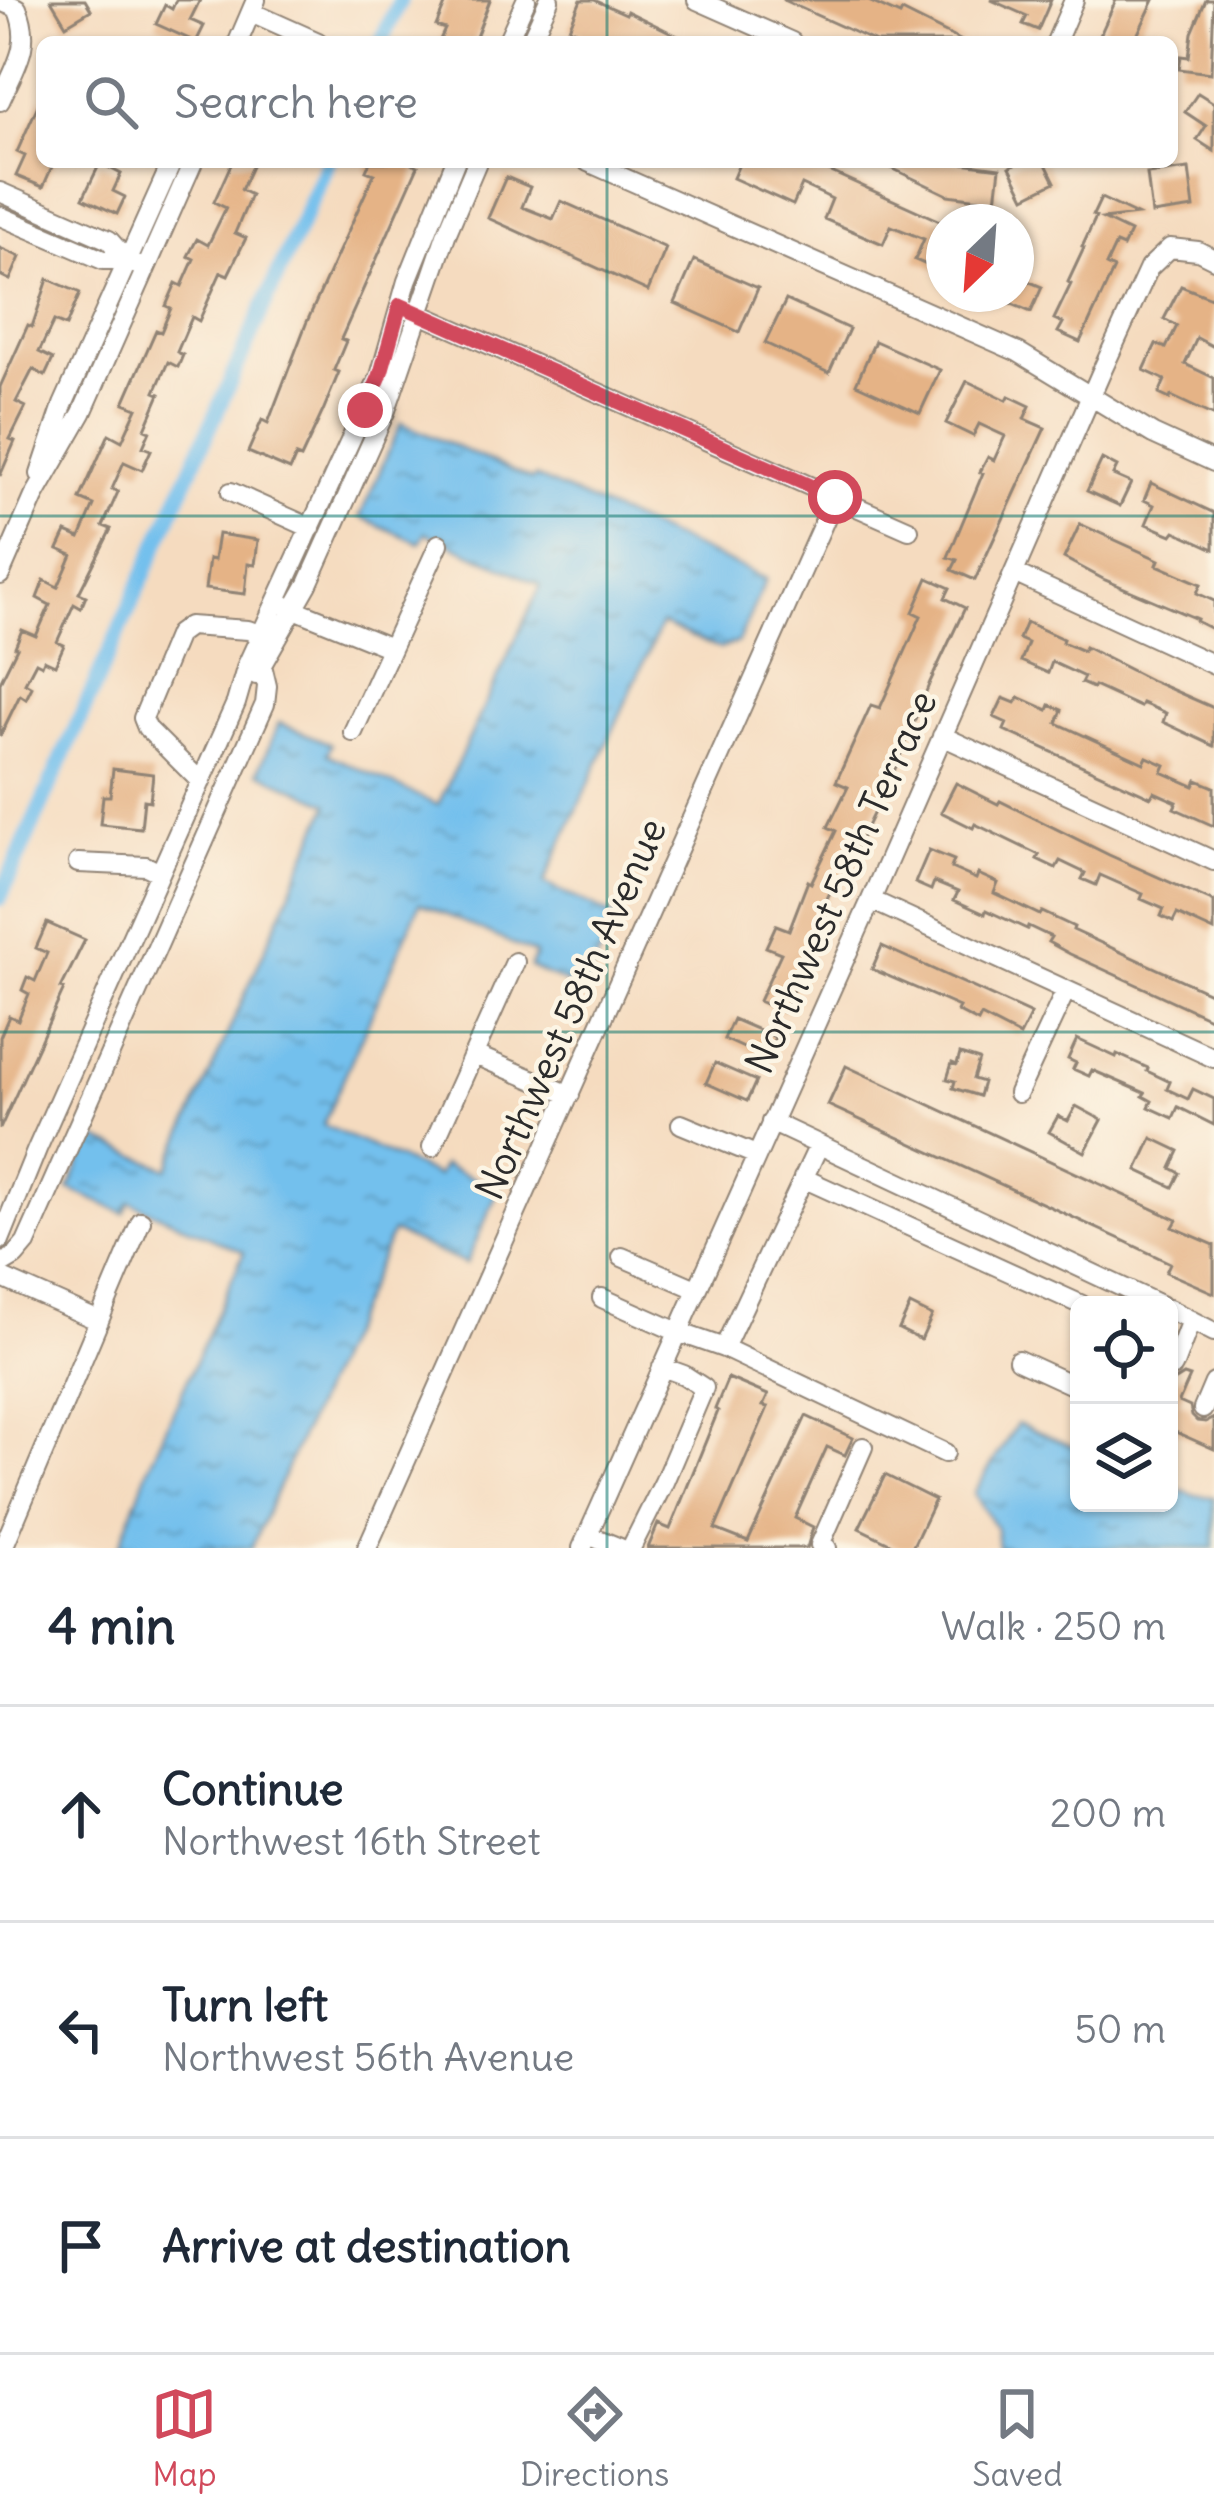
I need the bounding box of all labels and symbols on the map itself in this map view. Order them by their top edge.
north arrow [926,204,1034,312]
route end [338,383,392,437]
route start [808,470,862,524]
street label: Northwest 58th Terrace [734,683,948,1081]
street label: Northwest 58th Avenue [465,811,677,1207]

